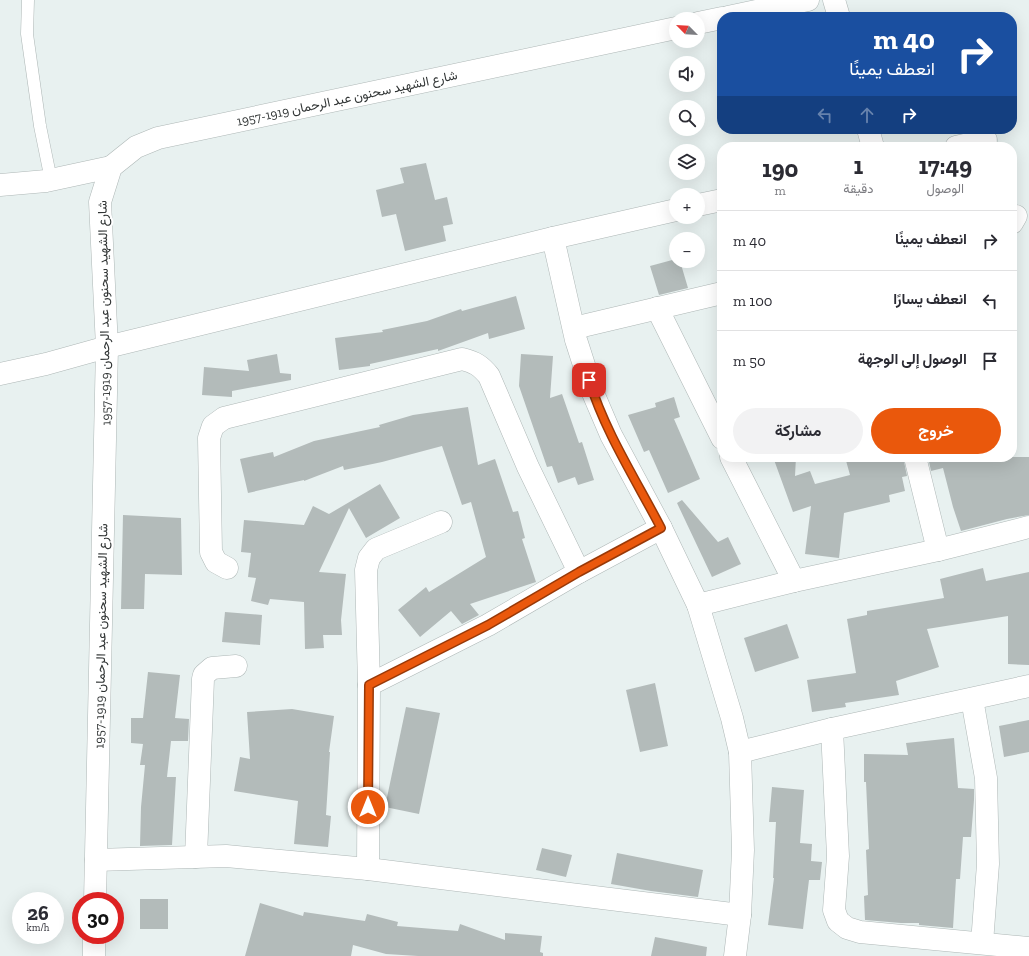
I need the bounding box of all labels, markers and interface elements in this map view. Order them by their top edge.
north arrow [669,12,705,48]
map controls [669,12,705,268]
text: 40 m [873,23,935,56]
icon: right [949,28,1001,80]
button: sound [669,56,705,92]
text: انعطف يمينًا [849,58,935,80]
street label: شارع الشهيد سحنون عبد الرحمان 1919-1957 [235,67,459,131]
button: search [669,100,705,136]
icon: left [814,104,836,126]
icon: ahead [856,104,878,126]
icon: right [898,104,920,126]
button: layers [669,144,705,180]
text: 1 [854,151,863,180]
text: 17:49 [918,151,972,180]
text: 190 [762,154,798,183]
text: دقيقة [843,181,873,196]
text: الوصول [926,181,964,196]
text: m [775,183,786,198]
button: + [669,188,705,224]
street label: شارع الشهيد سحنون عبد الرحمان 1919-1957 [95,200,115,426]
text: انعطف يمينًا [895,230,967,248]
icon: right [979,230,1001,252]
button: − [669,232,705,268]
text: 40 m [733,232,766,250]
text: انعطف يسارًا [893,290,967,308]
icon: left [979,290,1001,312]
text: 100 m [733,292,772,310]
text: الوصول إلى الوجهة [858,350,967,368]
icon: arrive [979,350,1001,372]
text: 50 m [733,352,766,370]
pin [572,363,606,397]
icon: arrive [578,369,600,391]
button: مشاركة [733,408,863,454]
button: خروج [871,408,1001,454]
street label: شارع الشهيد سحنون عبد الرحمان 1919-1957 [92,523,112,749]
position arrow [347,786,389,828]
speed limit sign: 30 [72,892,124,944]
text: 26 [27,901,49,925]
text: km/h [27,922,49,934]

